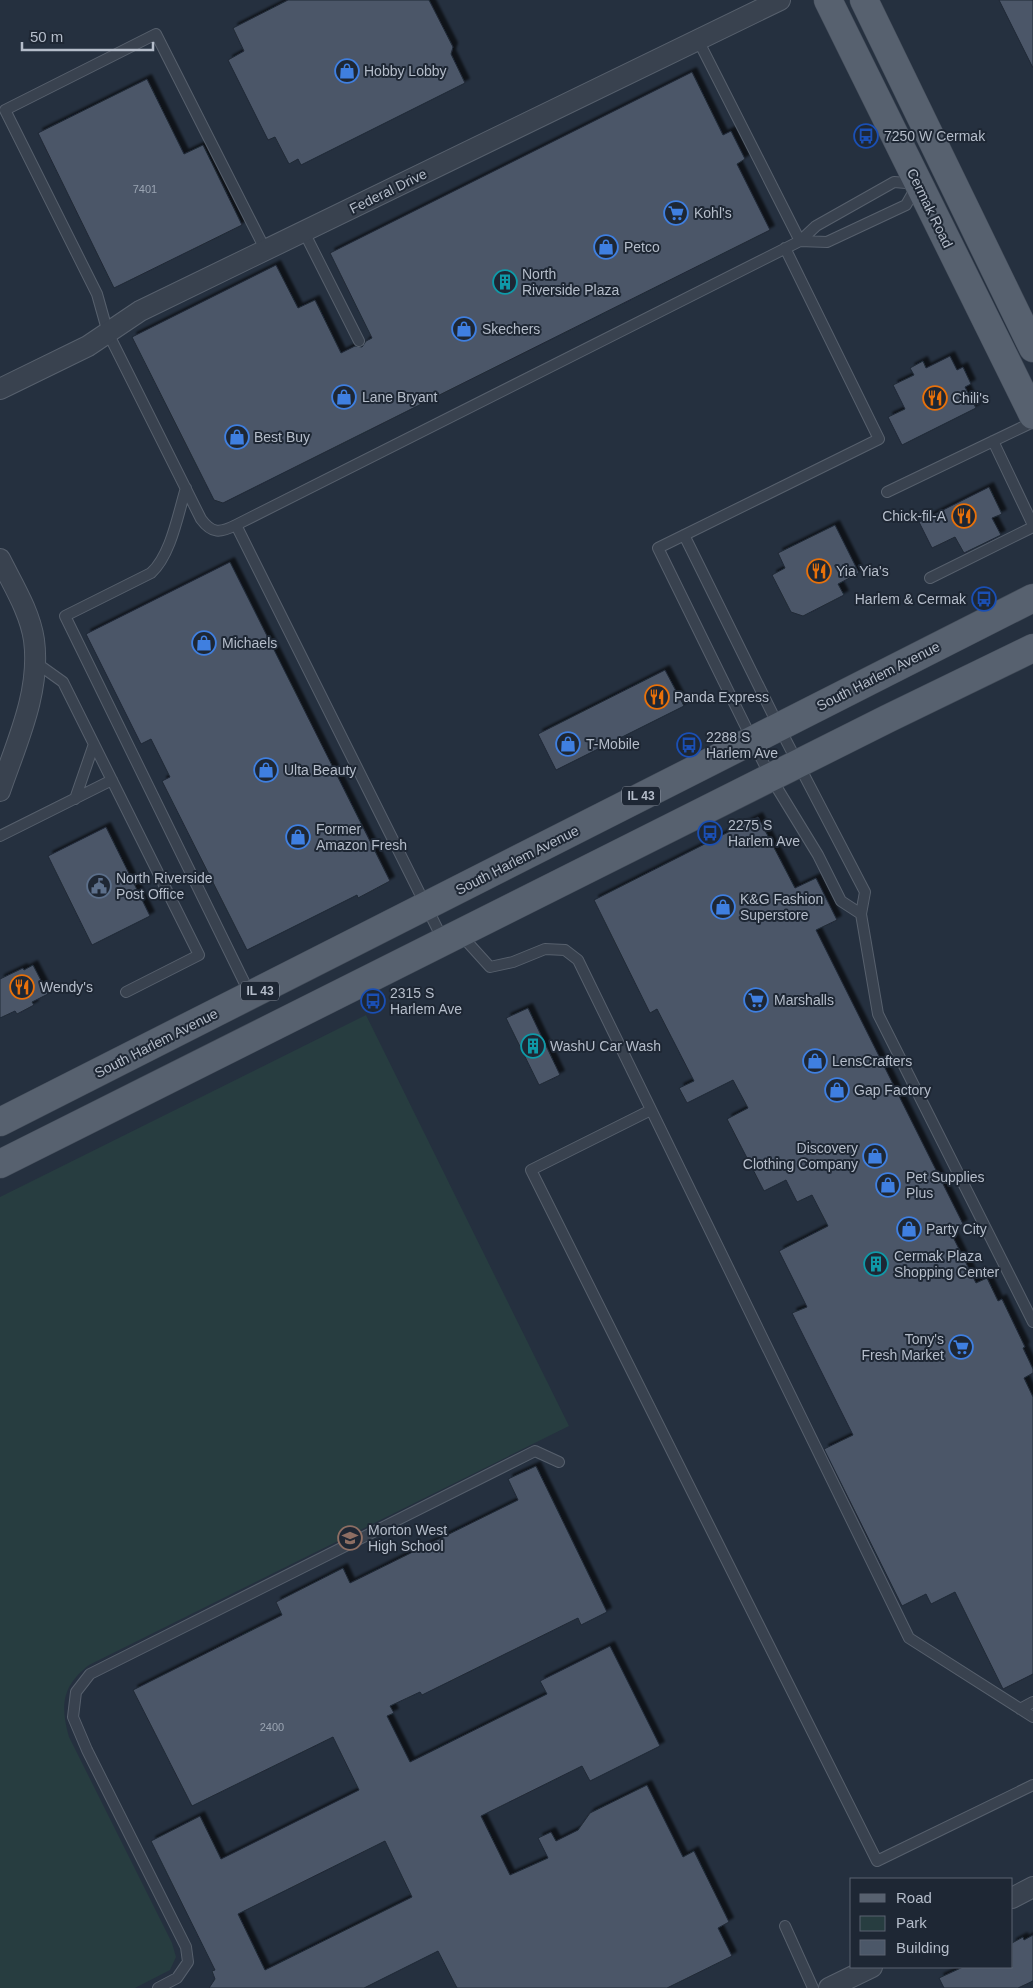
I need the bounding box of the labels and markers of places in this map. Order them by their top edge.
shop icon: Hobby Lobby [334,58,360,84]
place label: Hobby Lobby [364,63,447,79]
bus stop icon: 7250 W Cermak [853,123,879,149]
place label: 7250 W Cermak [884,128,986,144]
supermarket icon: Kohl's [663,200,689,226]
place label: Kohl's [694,205,732,221]
shop icon: Petco [593,234,619,260]
place label: Petco [624,239,660,255]
place label: North Riverside Plaza [522,266,619,298]
building icon: North Riverside Plaza [492,269,518,295]
shop icon: Skechers [451,316,477,342]
place label: Skechers [482,321,540,337]
shop icon: Lane Bryant [331,384,357,410]
restaurant icon: Chili's [922,385,948,411]
place label: Lane Bryant [362,389,438,405]
place label: Chili's [952,390,989,406]
shop icon: Best Buy [224,424,250,450]
place label: Best Buy [254,429,310,445]
restaurant icon: Chick-fil-A [951,503,977,529]
place label: Chick-fil-A [882,508,947,524]
restaurant icon: Yia Yia's [806,558,832,584]
place label: Yia Yia's [836,563,889,579]
bus stop icon: Harlem & Cermak [971,586,997,612]
place label: Harlem & Cermak [855,591,967,607]
shop icon: Michaels [191,630,217,656]
place label: Michaels [222,635,277,651]
restaurant icon: Panda Express [644,684,670,710]
place label: Panda Express [674,689,769,705]
place label: 2288 S Harlem Ave [706,729,778,761]
shop icon: T-Mobile [555,731,581,757]
bus stop icon: 2288 S Harlem Ave [676,732,702,758]
place label: T-Mobile [586,736,640,752]
shop icon: Ulta Beauty [253,757,279,783]
place label: Ulta Beauty [284,762,356,778]
place label: 2275 S Harlem Ave [728,817,800,849]
bus stop icon: 2275 S Harlem Ave [697,820,723,846]
place label: Former Amazon Fresh [316,821,407,853]
shop icon: Former Amazon Fresh [285,824,311,850]
place label: North Riverside Post Office [116,870,213,902]
public building icon: North Riverside Post Office [86,873,112,899]
place label: K&G Fashion Superstore [740,891,823,923]
shop icon: K&G Fashion Superstore [710,894,736,920]
restaurant icon: Wendy's [9,974,35,1000]
place label: Wendy's [40,979,93,995]
place label: 2315 S Harlem Ave [390,985,462,1017]
supermarket icon: Marshalls [743,987,769,1013]
bus stop icon: 2315 S Harlem Ave [360,988,386,1014]
place label: Marshalls [774,992,834,1008]
building icon: WashU Car Wash [520,1033,546,1059]
place label: WashU Car Wash [550,1038,661,1054]
shop icon: LensCrafters [802,1048,828,1074]
place label: LensCrafters [832,1053,912,1069]
shop icon: Gap Factory [824,1077,850,1103]
place label: Gap Factory [854,1082,931,1098]
place label: Discovery Clothing Company [743,1140,858,1172]
shop icon: Discovery Clothing Company [862,1143,888,1169]
place label: Pet Supplies Plus [906,1169,985,1201]
shop icon: Pet Supplies Plus [875,1172,901,1198]
shop icon: Party City [896,1216,922,1242]
place label: Party City [926,1221,987,1237]
place label: Cermak Plaza Shopping Center [894,1248,999,1280]
building icon: Cermak Plaza Shopping Center [863,1251,889,1277]
place label: Tony's Fresh Market [862,1331,944,1363]
supermarket icon: Tony's Fresh Market [948,1334,974,1360]
place label: Morton West High School [368,1522,447,1554]
school or university icon: Morton West High School [337,1525,363,1551]

